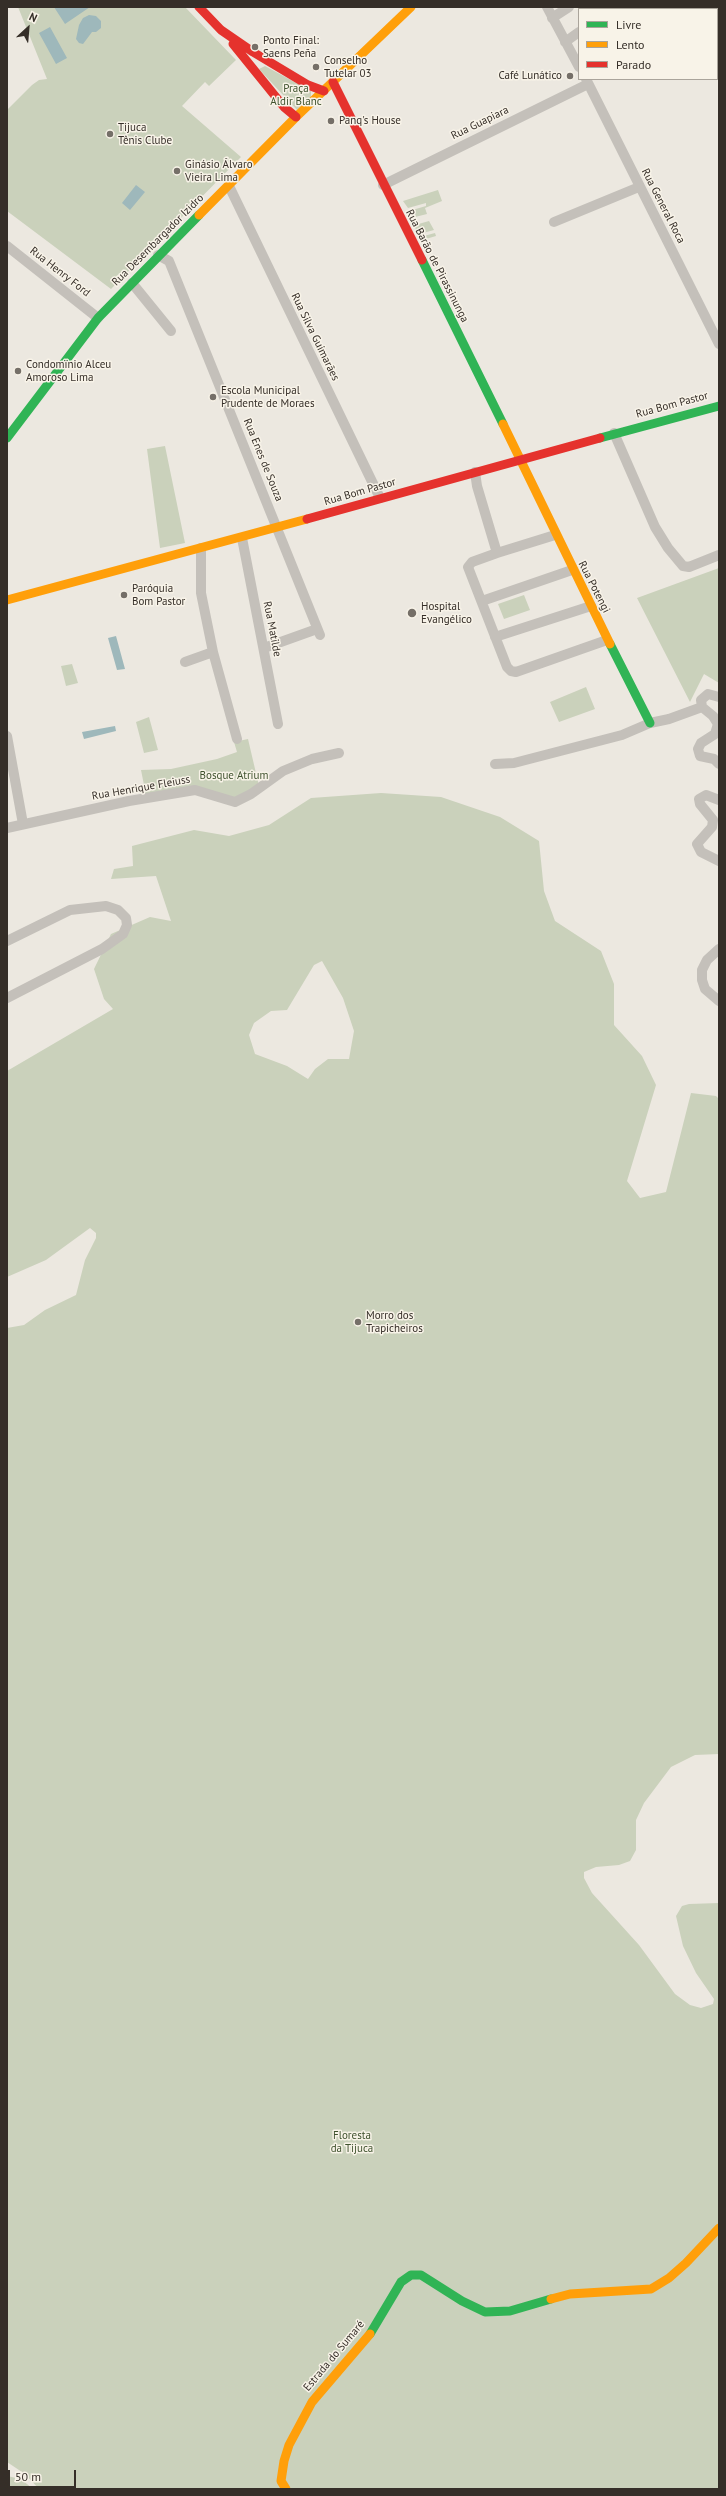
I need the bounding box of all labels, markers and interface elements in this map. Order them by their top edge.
north arrow [8,8,48,48]
legend [578,8,718,80]
text: N [27,9,40,25]
text: Livre [616,17,641,32]
place label: Ponto Final: Saens Peña [263,34,319,60]
text: Lento [616,37,645,52]
marker: Ponto Final: Saens Peña [250,42,260,52]
place label: Conselho Tutelar 03 [324,54,371,80]
text: Parado [616,57,651,72]
marker: Conselho Tutelar 03 [311,62,321,72]
place label: Café Lunático [498,69,562,83]
marker: Café Lunático [565,71,575,81]
park label: Praça Aldir Blanc [270,82,322,108]
street label: Rua Guapiara [449,103,511,143]
place label: Panq's House [339,114,401,128]
marker: Panq's House [326,116,336,126]
place label: Tijuca Tênis Clube [118,121,172,147]
marker: Tijuca Tênis Clube [105,129,115,139]
place label: Ginásio Álvaro Vieira Lima [185,158,253,184]
marker: Ginásio Álvaro Vieira Lima [172,166,182,176]
street label: Rua General Roca [638,166,688,246]
street label: Rua Desembargador Izidro [109,191,207,289]
street label: Rua Barão de Pirassinunga [403,207,471,325]
street label: Rua Henry Ford [27,244,93,300]
street label: Rua Silva Guimarães [288,291,342,383]
place label: Condomïnio Alceu Amoroso Lima [26,358,111,384]
marker: Condomïnio Alceu Amoroso Lima [13,366,23,376]
place label: Escola Municipal Prudente de Moraes [221,384,315,410]
street label: Rua Bom Pastor [635,389,709,421]
marker: Escola Municipal Prudente de Moraes [208,392,218,402]
street label: Rua Enes de Souza [240,417,286,503]
street label: Rua Bom Pastor [323,475,397,509]
street label: Rua Potengi [575,559,613,615]
place label: Paróquia Bom Pastor [132,582,185,608]
marker: Paróquia Bom Pastor [119,590,129,600]
street label: Rua Matilde [260,600,284,658]
place label: Hospital Evangélico [421,600,472,626]
marker: Hospital Evangélico [406,607,418,619]
park label: Bosque Atrium [200,769,268,783]
street label: Rua Henrique Fleiuss [91,773,191,803]
place label: Morro dos Trapicheiros [366,1309,423,1335]
marker: Morro dos Trapicheiros [353,1317,363,1327]
park label: Floresta da Tijuca [331,2129,373,2155]
street label: Estrada do Sumaré [301,2318,367,2394]
scale bar [10,2462,78,2488]
text: 50 m [15,2469,41,2484]

